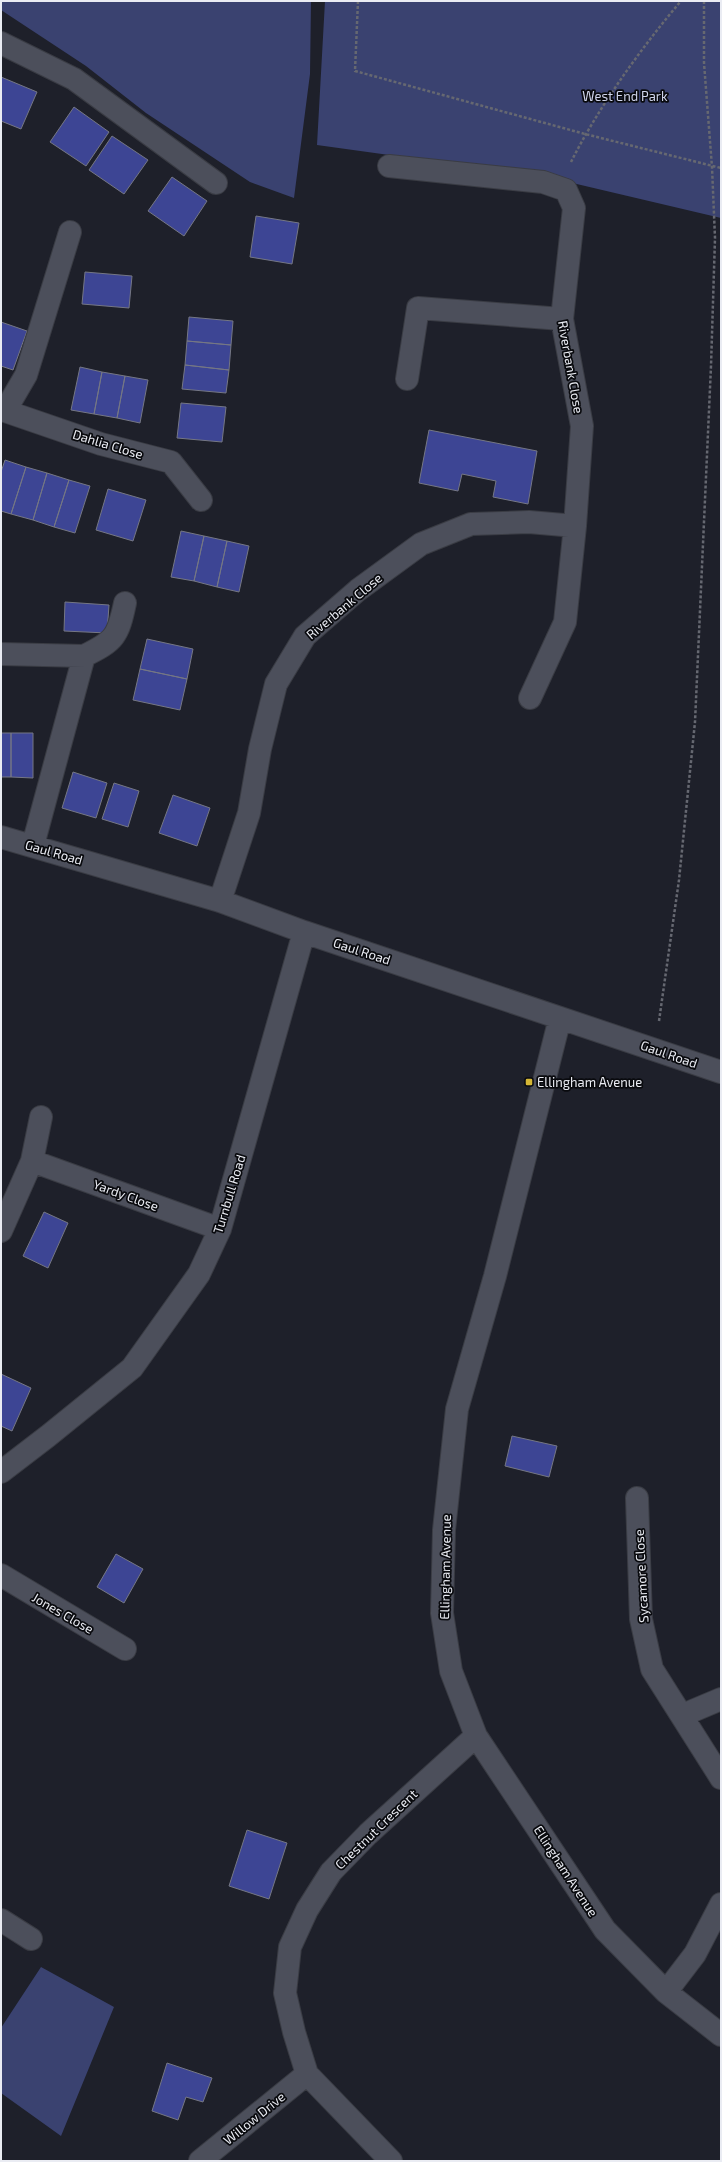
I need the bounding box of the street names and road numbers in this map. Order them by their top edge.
street label: Riverbank Close [555,319,587,415]
street label: Dahlia Close [71,426,145,462]
street label: Riverbank Close [303,570,385,642]
street label: Gaul Road [23,836,85,868]
street label: Gaul Road [331,934,393,968]
street label: Gaul Road [638,1037,700,1071]
street label: Turnbull Road [209,1153,249,1235]
street label: Yardy Close [91,1176,161,1214]
street label: Ellingham Avenue [436,1514,454,1620]
street label: Sycamore Close [631,1529,651,1623]
street label: Jones Close [30,1589,96,1637]
street label: Chestnut Crescent [332,1786,420,1872]
street label: Ellingham Avenue [531,1823,601,1920]
street label: Willow Drive [220,2088,288,2148]

